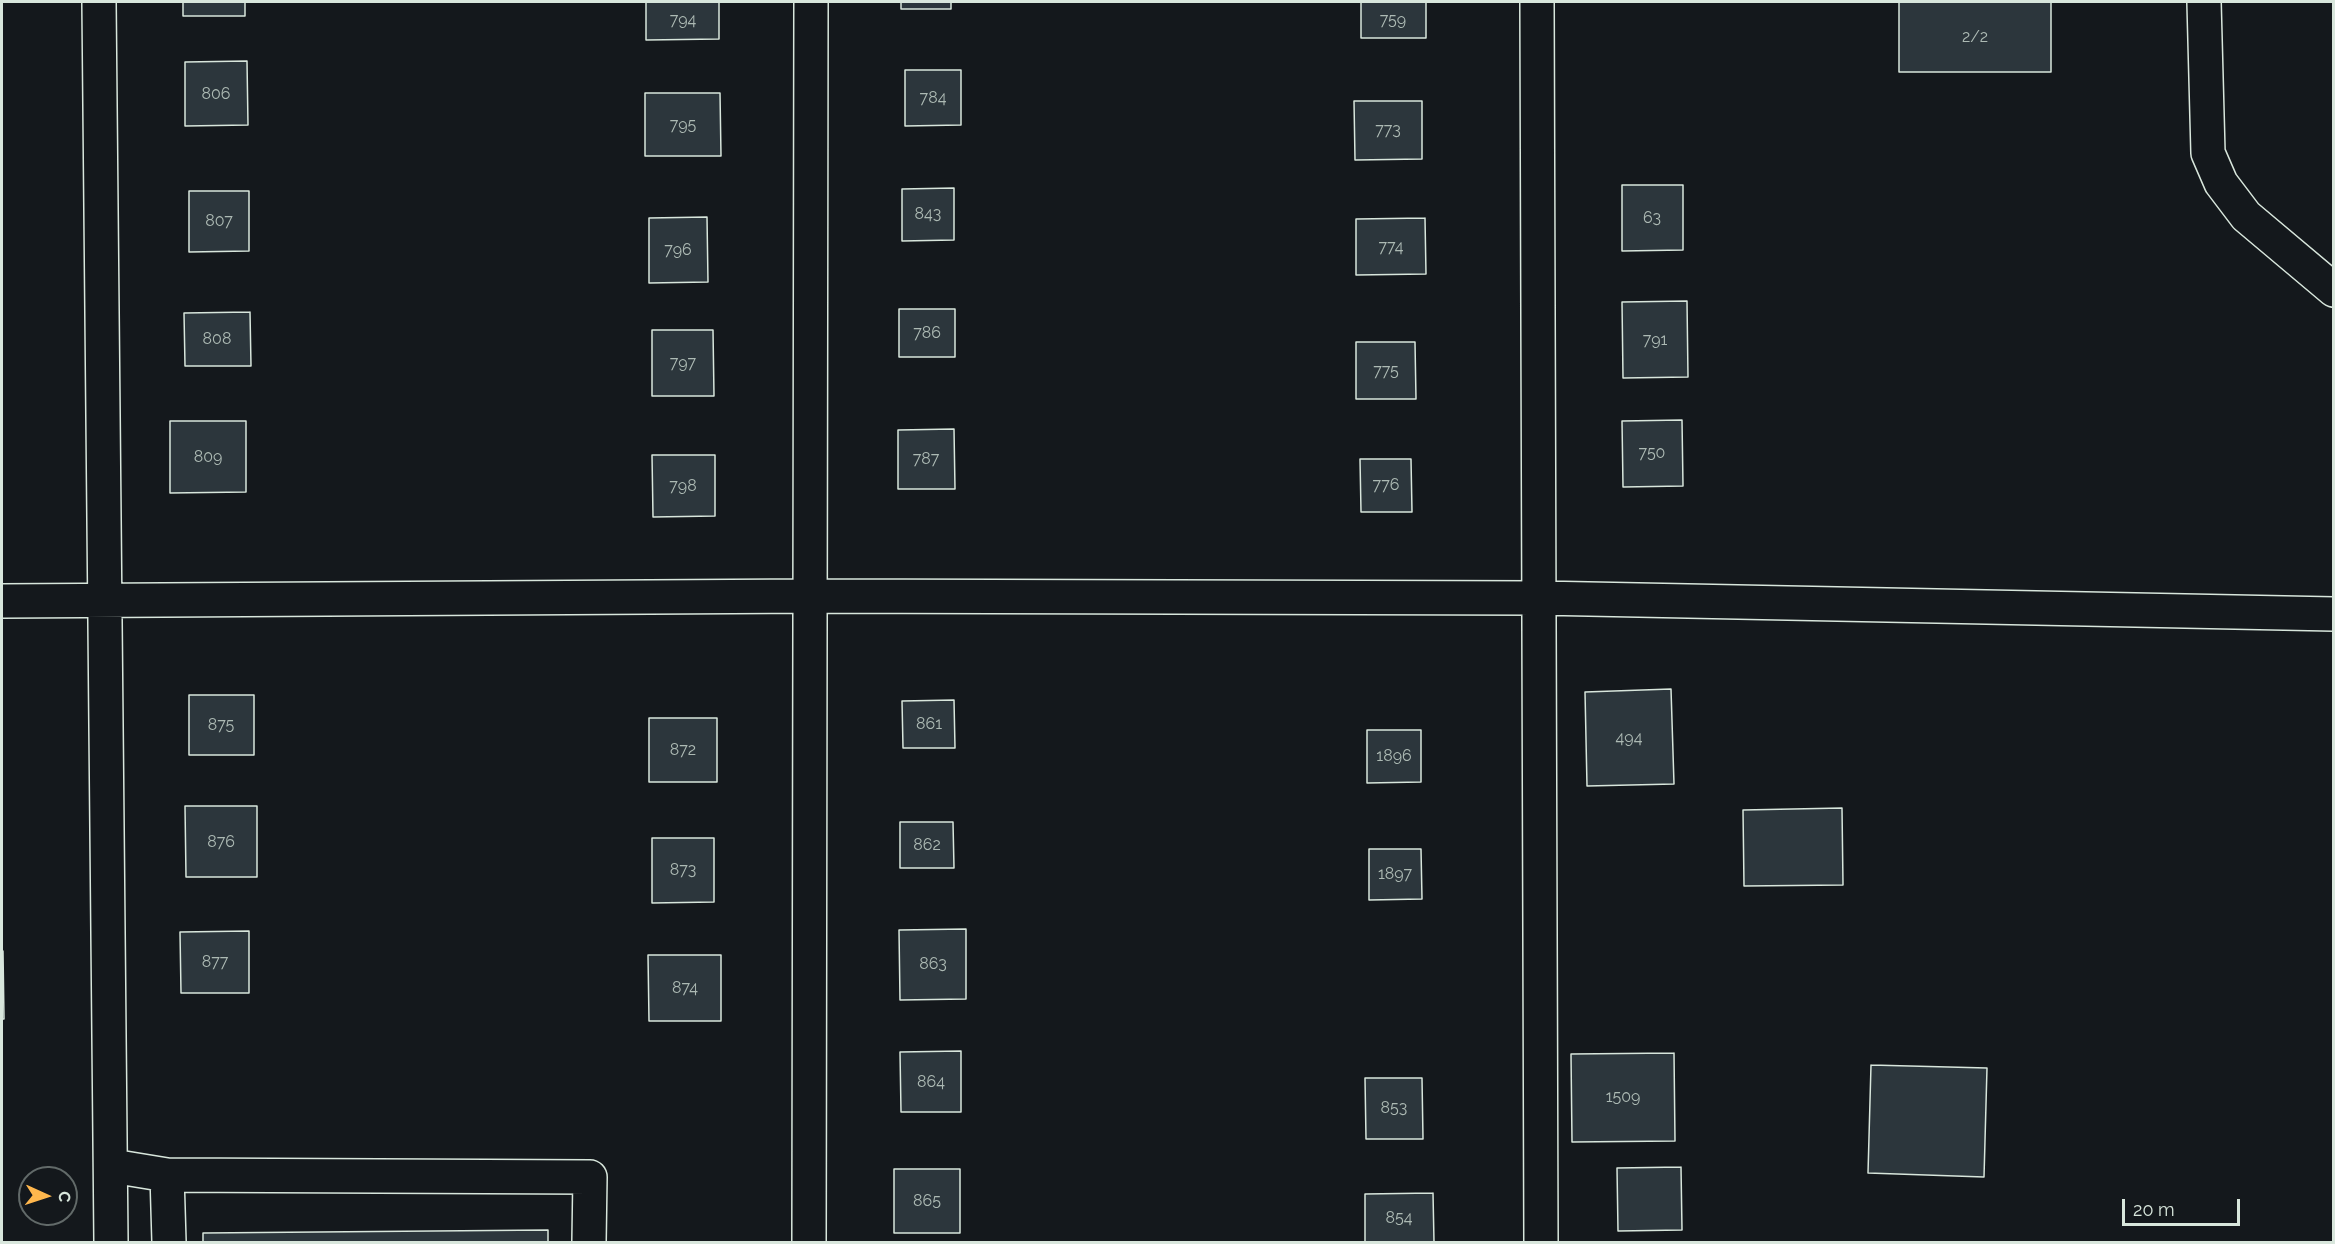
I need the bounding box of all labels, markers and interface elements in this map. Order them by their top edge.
house number: 794 [670,10,696,30]
house number: 759 [1380,10,1406,30]
house number: 2/2 [1962,27,1988,47]
house number: 806 [202,84,230,104]
house number: 784 [920,88,946,108]
house number: 795 [670,115,696,135]
house number: 773 [1375,120,1401,140]
house number: 843 [915,204,941,224]
house number: 63 [1643,208,1661,228]
house number: 807 [205,211,233,231]
house number: 774 [1378,237,1404,257]
house number: 796 [664,240,692,260]
house number: 786 [913,323,941,343]
house number: 808 [203,329,231,349]
house number: 791 [1643,330,1667,350]
house number: 797 [670,353,696,373]
house number: 775 [1373,361,1399,381]
house number: 750 [1639,443,1665,463]
house number: 809 [194,447,222,467]
house number: 787 [913,449,939,469]
house number: 776 [1373,475,1399,495]
house number: 798 [669,476,697,496]
house number: 861 [916,714,942,734]
house number: 875 [208,715,234,735]
house number: 494 [1616,728,1642,748]
house number: 872 [670,740,696,760]
house number: 1896 [1376,746,1412,766]
house number: 876 [207,832,235,852]
house number: 862 [913,835,941,855]
house number: 873 [670,860,696,880]
house number: 1897 [1378,864,1412,884]
house number: 877 [202,952,228,972]
house number: 863 [919,954,947,974]
house number: 874 [672,978,698,998]
house number: 864 [917,1072,945,1092]
house number: 1509 [1606,1087,1640,1107]
house number: 853 [1381,1098,1407,1118]
north arrow [18,1166,78,1226]
scale bar [2125,1187,2244,1225]
text: С [55,1191,74,1203]
house number: 865 [913,1191,941,1211]
text: 20 m [2133,1199,2175,1220]
house number: 854 [1386,1208,1412,1228]

